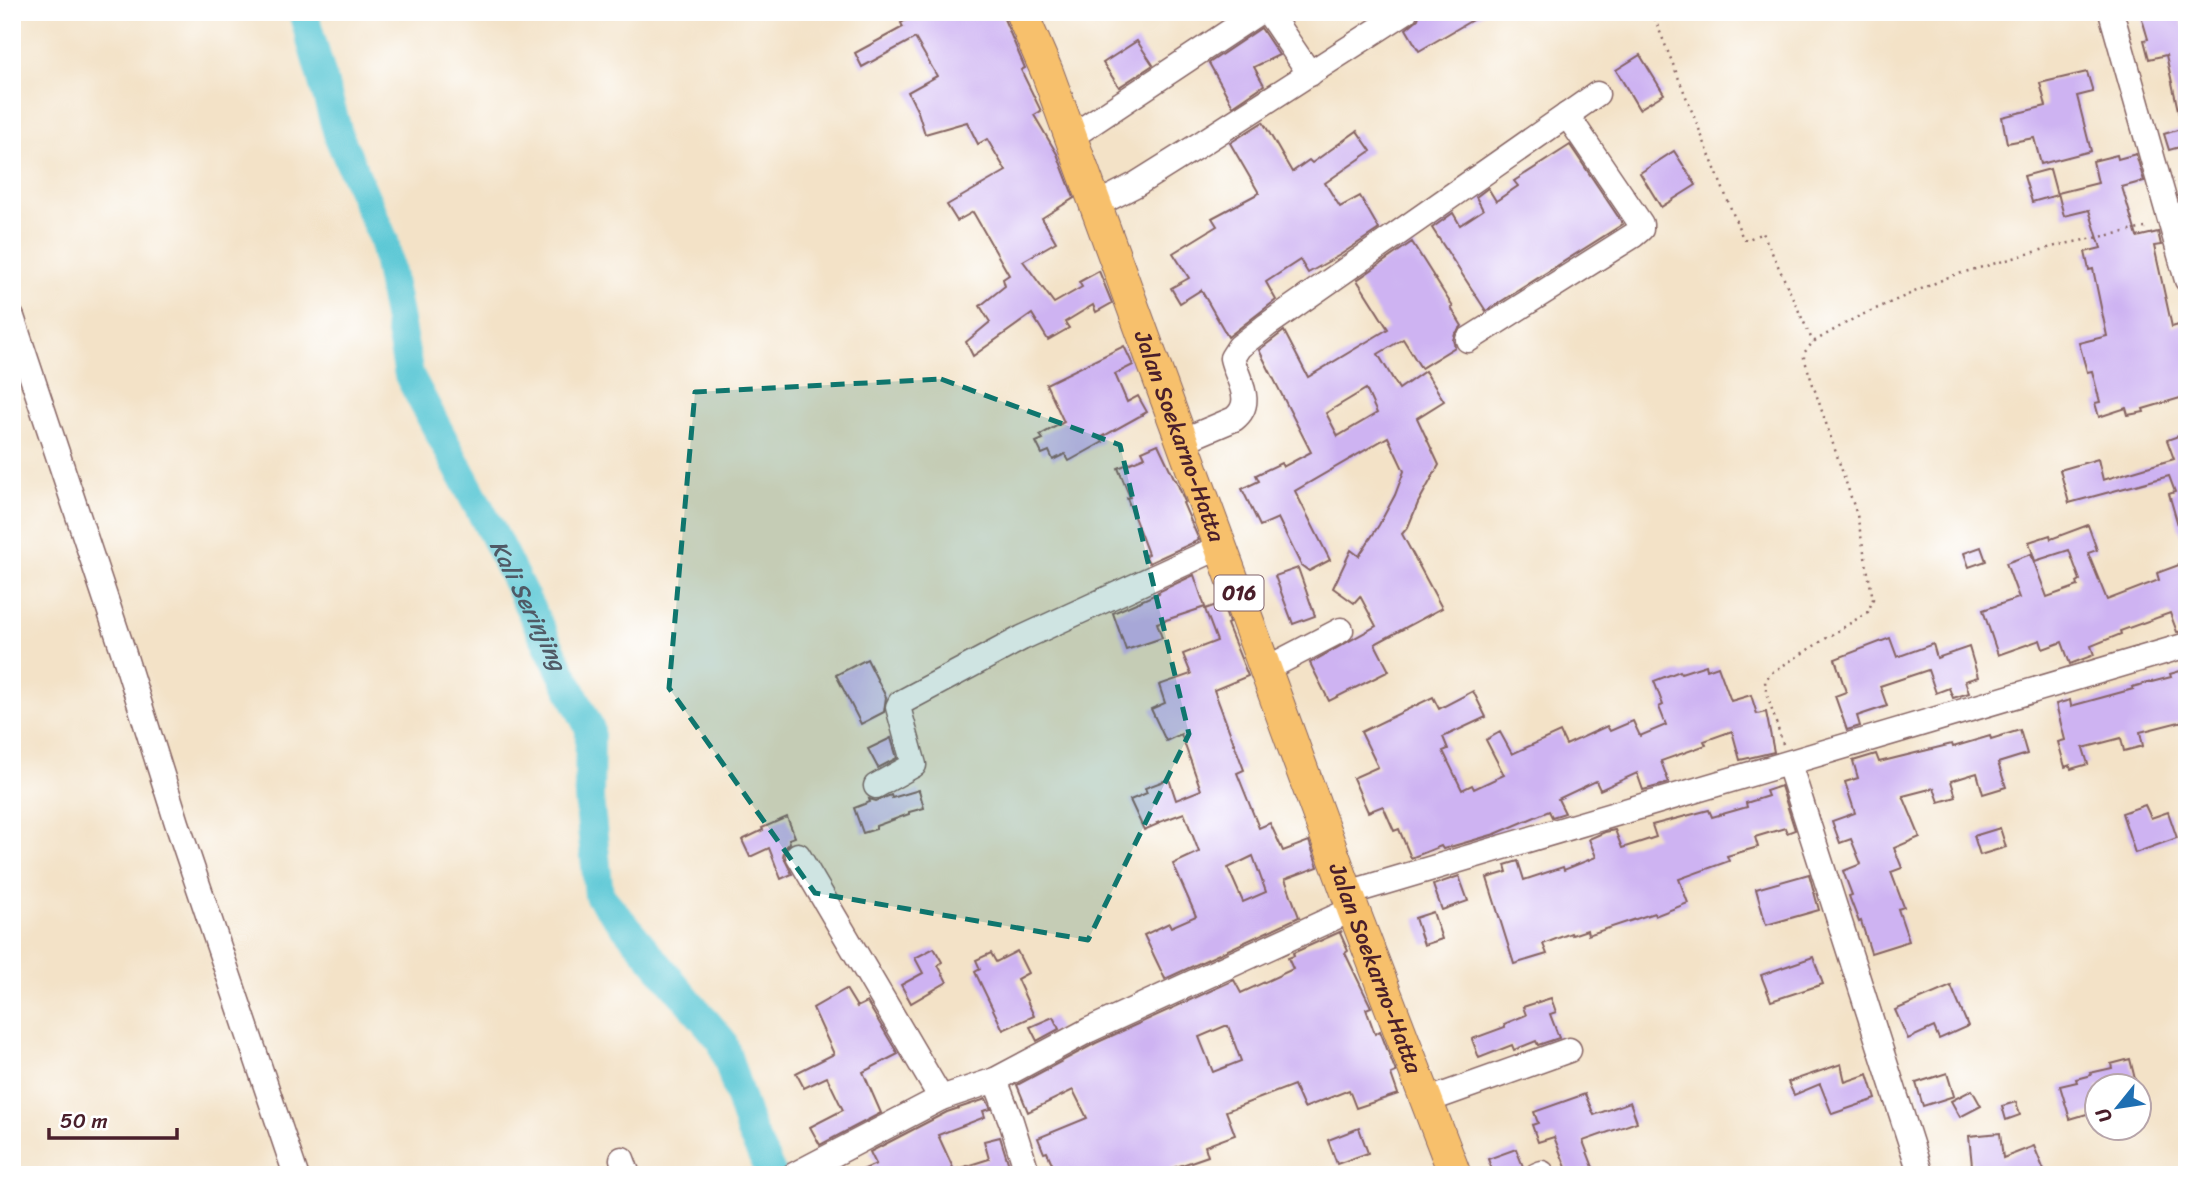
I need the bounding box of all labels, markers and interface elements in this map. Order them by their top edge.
street label: Jalan Soekarno-Hatta [1122,324,1237,548]
water label: Kali Serinjing [478,532,580,680]
road number: 016 [1214,576,1264,610]
street label: Jalan Soekarno-Hatta [1316,856,1434,1080]
north arrow [2084,1072,2154,1142]
scale bar [49,1096,177,1140]
text: U [2086,1100,2121,1129]
text: 50 m [60,1102,108,1140]

